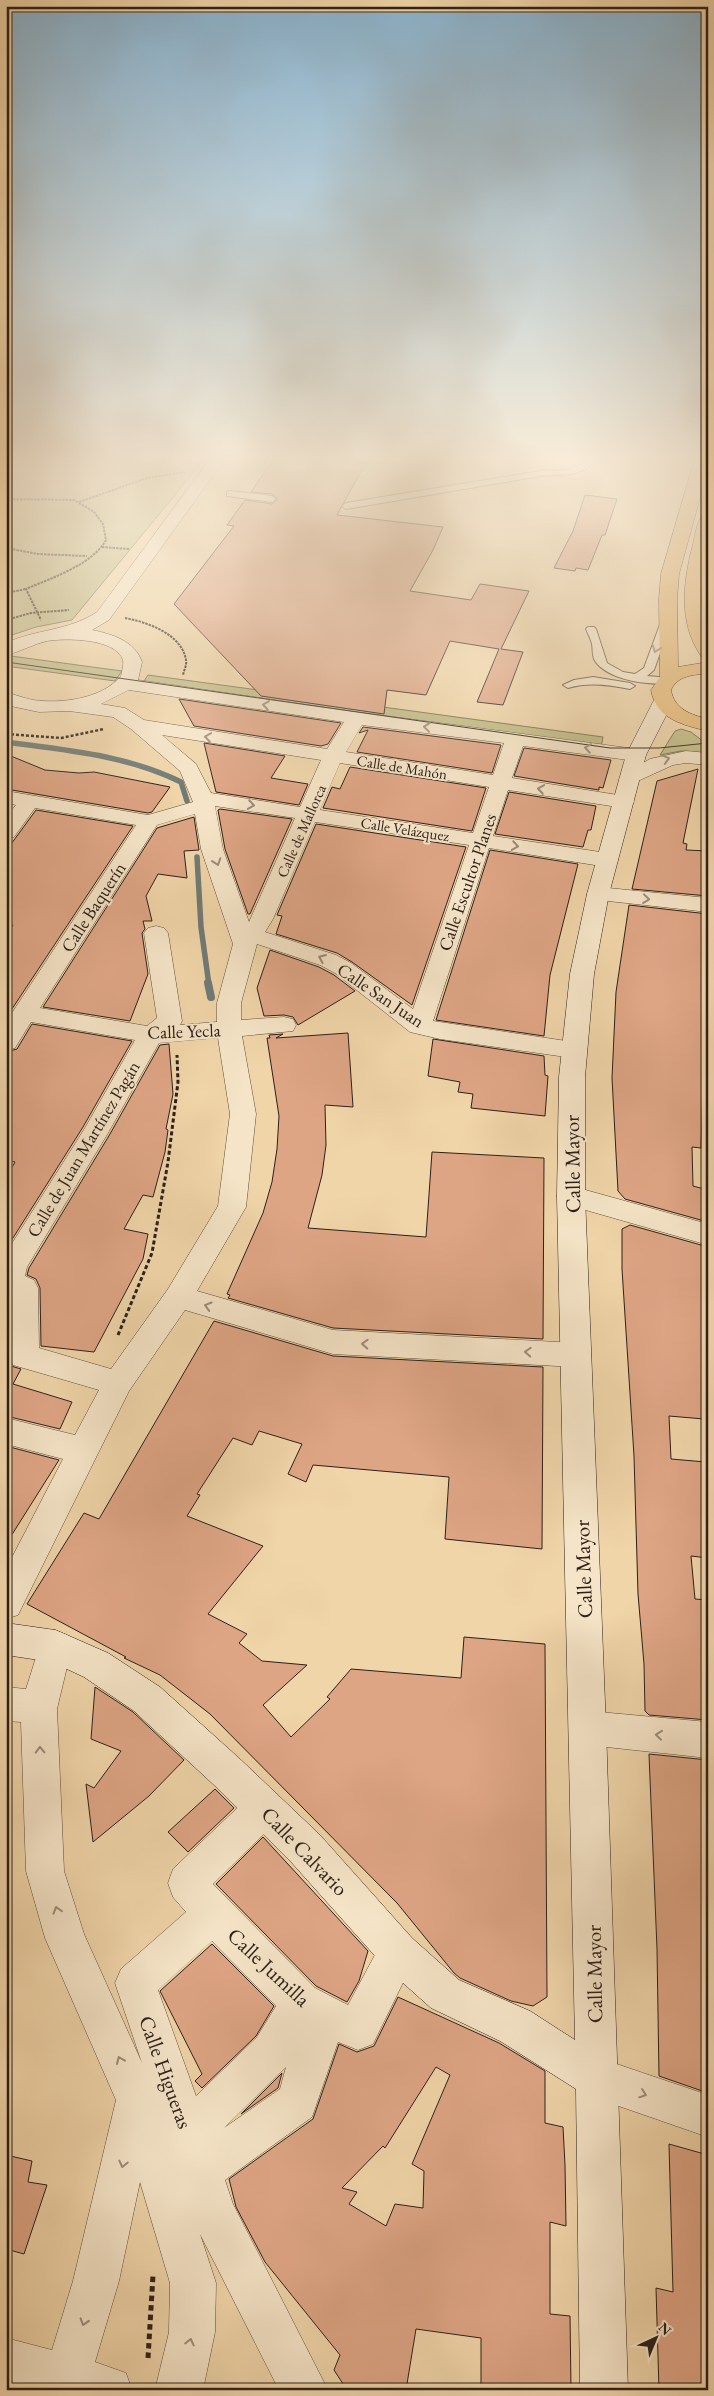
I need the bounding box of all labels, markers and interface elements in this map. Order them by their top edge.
one-way arrow [652,645,662,653]
one-way arrow [261,700,270,710]
one-way arrow [422,722,430,733]
one-way arrow [203,733,212,743]
one-way arrow [583,744,592,754]
street label: Calle de Mahón [355,750,449,784]
one-way arrow [662,755,670,765]
street label: Calle de Mallorca [272,782,330,880]
one-way arrow [537,784,545,795]
one-way arrow [247,799,255,810]
street label: Calle Escultor Planes [433,810,501,954]
street label: Calle Velázquez [359,813,451,845]
one-way arrow [511,840,519,851]
street label: Calle Baquerín [55,857,131,956]
one-way arrow [211,858,221,866]
one-way arrow [643,893,651,904]
one-way arrow [319,953,327,963]
street label: Calle San Juan [333,957,429,1033]
street label: Calle Yecla [147,1018,222,1044]
street label: Calle de Juan Martínez Pagán [21,1056,145,1241]
street label: Calle Mayor [558,1115,586,1213]
one-way arrow [203,1301,212,1312]
one-way arrow [361,1338,369,1349]
one-way arrow [523,1347,531,1358]
street label: Calle Mayor [568,1519,598,1619]
one-way arrow [655,1730,663,1741]
one-way arrow [35,1745,46,1753]
street label: Calle Calvario [256,1801,354,1901]
one-way arrow [52,1907,62,1915]
street label: Calle Jumilla [222,1922,317,2013]
street label: Calle Mayor [580,1925,608,2023]
street label: Calle Higueras [133,2012,199,2132]
one-way arrow [116,2056,127,2065]
one-way arrow [638,2088,646,2098]
one-way arrow [118,2160,129,2169]
north arrow [632,2314,682,2364]
one-way arrow [80,2317,90,2325]
text: N [655,2318,676,2340]
one-way arrow [184,2338,195,2347]

